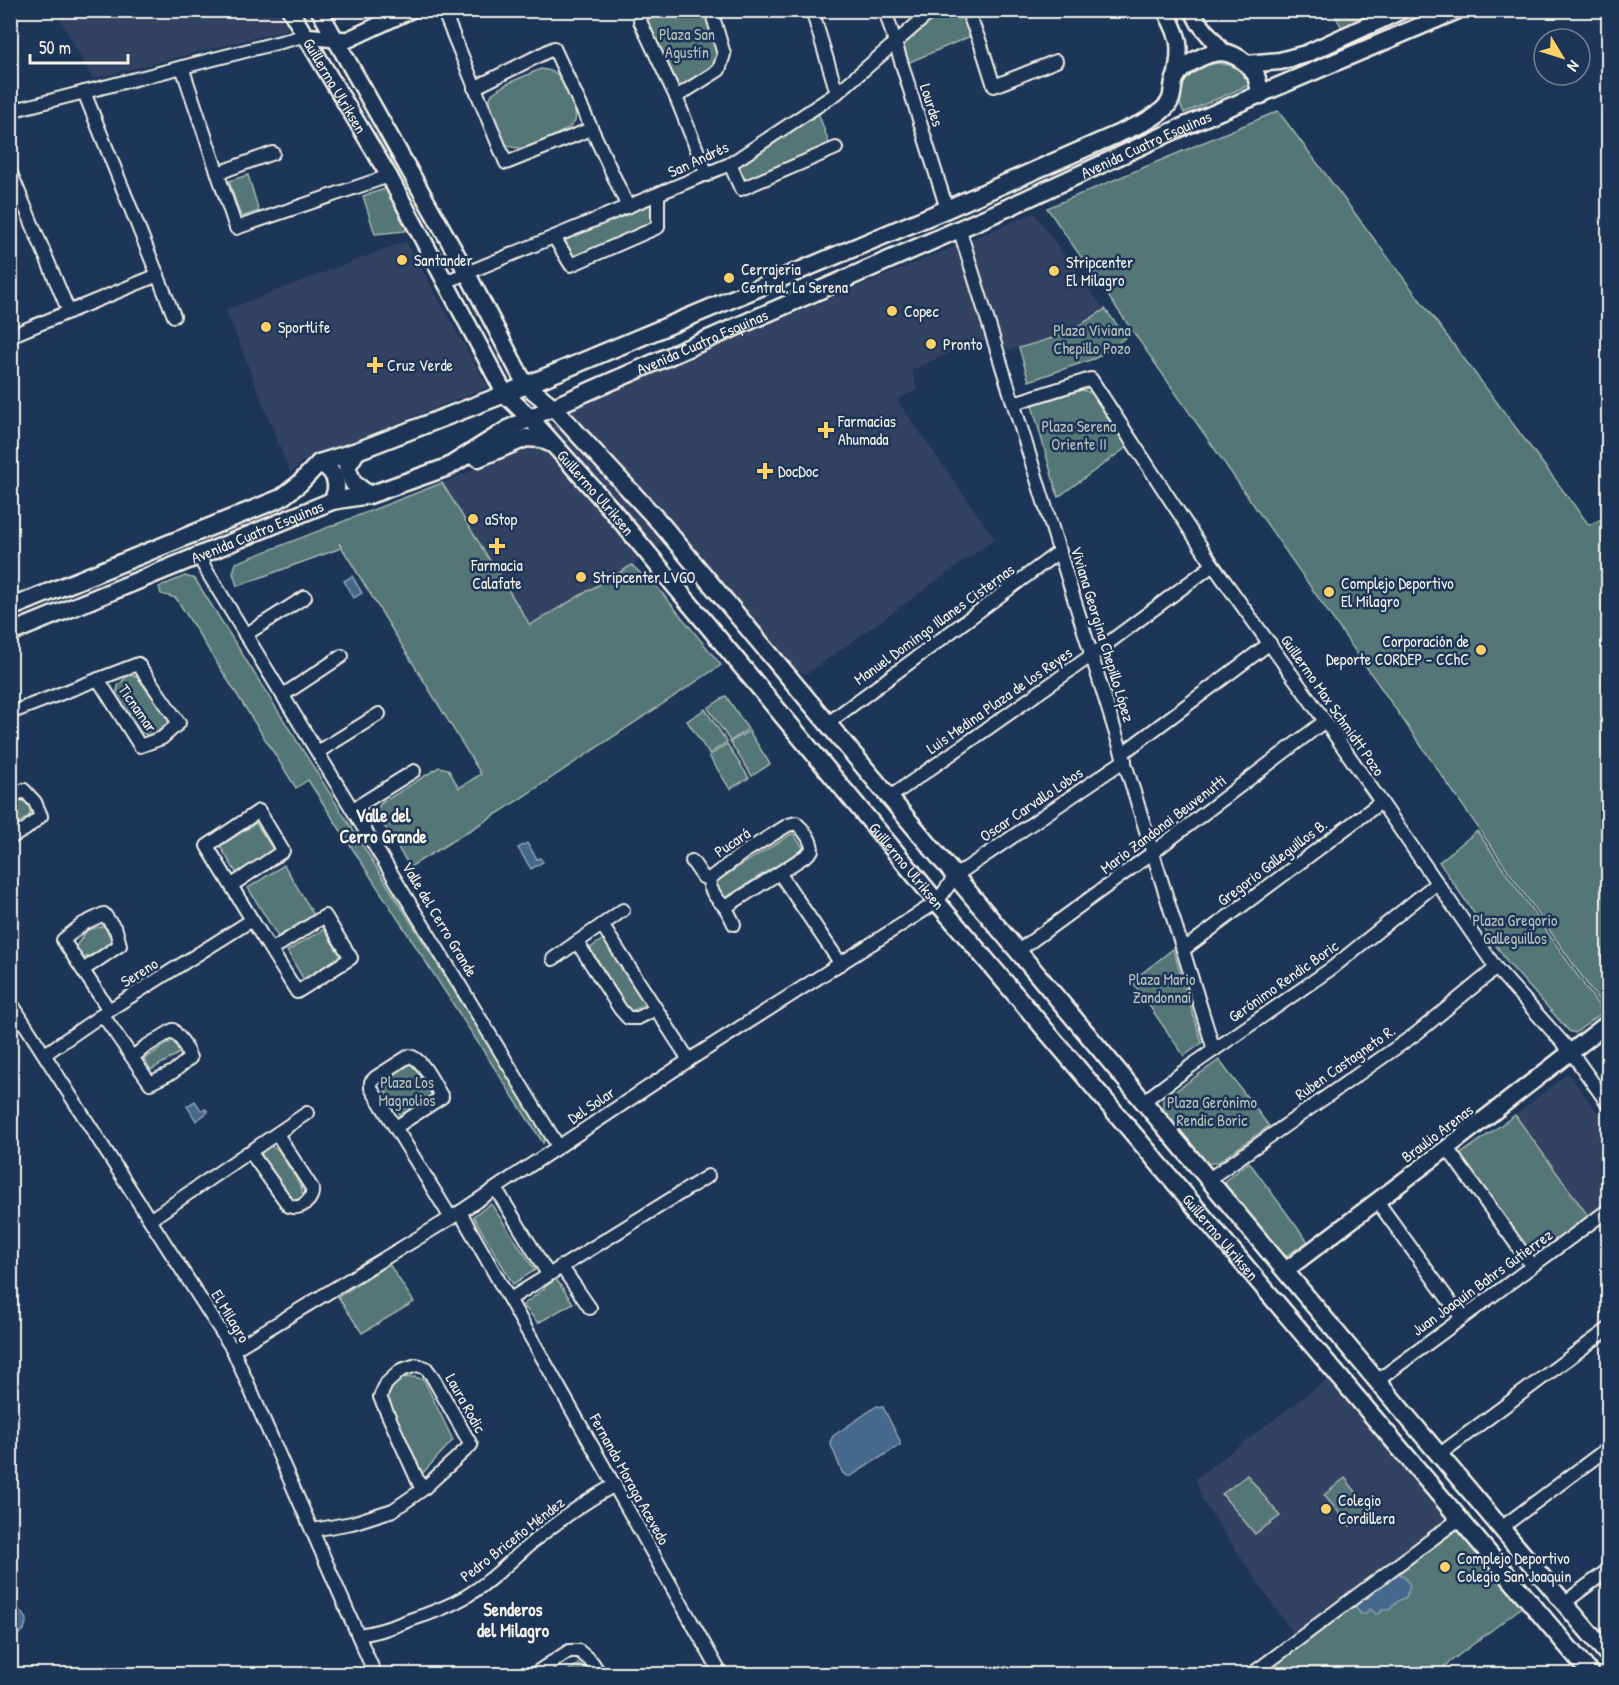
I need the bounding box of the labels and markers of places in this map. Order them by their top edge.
place label: Santander [414,249,473,271]
place label: Stripcenter El Milagro [1066,251,1133,291]
marker: Santander [395,253,409,267]
place label: Cerrajeria Central, La Serena [741,258,848,298]
marker: Stripcenter El Milagro [1047,264,1061,278]
marker: Cerrajeria Central, La Serena [722,271,736,285]
place label: Copec [904,300,939,322]
marker: Copec [885,304,899,318]
place label: Sportlife [278,316,331,338]
marker: Sportlife [259,320,273,334]
place label: Pronto [943,333,983,355]
marker: Pronto [924,337,938,351]
place label: Cruz Verde [387,354,454,376]
marker: Cruz Verde [368,358,382,372]
place label: Farmacias Ahumada [837,410,896,450]
marker: Farmacias Ahumada [819,423,833,437]
place label: DocDoc [778,460,819,482]
marker: DocDoc [756,462,774,480]
place label: aStop [485,508,518,530]
marker: aStop [466,512,480,526]
marker: Farmacia Calafate [490,539,504,553]
place label: Farmacia Calafate [470,554,523,594]
place label: Stripcenter LVGO [593,566,696,588]
marker: Stripcenter LVGO [574,570,588,584]
place label: Complejo Deportivo El Milagro [1341,572,1454,612]
marker: Complejo Deportivo El Milagro [1322,585,1336,599]
place label: Corporación de Deporte CORDEP - CChC [1326,630,1470,670]
marker: Corporación de Deporte CORDEP - CChC [1474,643,1488,657]
place label: Colegio Cordillera [1338,1489,1395,1529]
marker: Colegio Cordillera [1319,1502,1333,1516]
place label: Complejo Deportivo Colegio San Joaquin [1457,1547,1571,1587]
marker: Complejo Deportivo Colegio San Joaquin [1438,1560,1452,1574]

